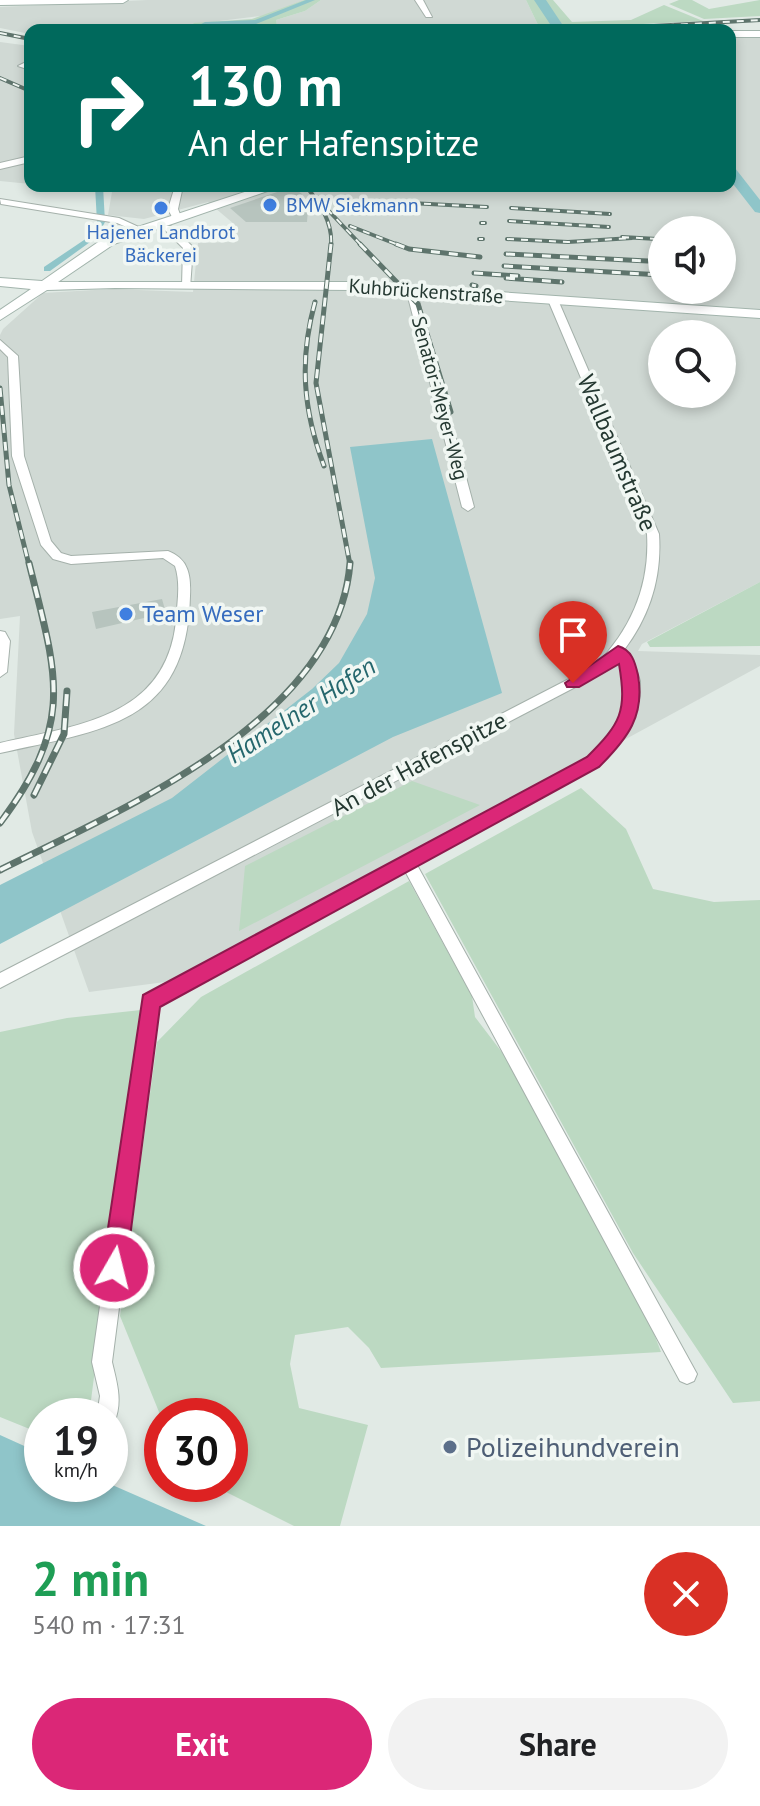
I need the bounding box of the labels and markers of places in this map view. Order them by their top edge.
place label: BMW Siekmann [286,192,419,218]
marker: BMW Siekmann [261,196,279,214]
marker: Hajener Landbrot Bäckerei [152,199,170,217]
place label: Hajener Landbrot Bäckerei [87,219,236,268]
place label: Team Weser [142,598,263,629]
pin [539,601,607,683]
marker: Team Weser [117,605,135,623]
place label: Polizeihundverein [466,1428,680,1465]
marker: Polizeihundverein [441,1438,459,1456]

